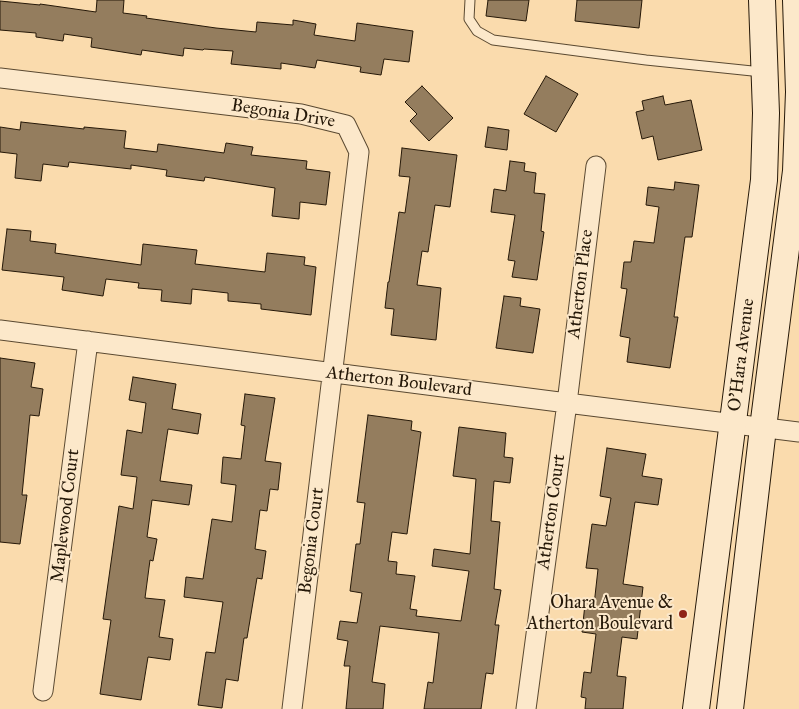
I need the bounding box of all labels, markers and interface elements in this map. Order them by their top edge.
street label: Begonia Drive [230,95,336,133]
street label: Atherton Place [564,228,598,340]
street label: O'Hara Avenue [724,297,760,413]
street label: Atherton Boulevard [325,362,473,402]
street label: Maplewood Court [47,448,85,584]
street label: Atherton Court [533,453,571,571]
street label: Begonia Court [295,486,329,596]
place label: Ohara Avenue & Atherton Boulevard [526,593,673,636]
marker: Ohara Avenue & Atherton Boulevard [677,608,689,620]

